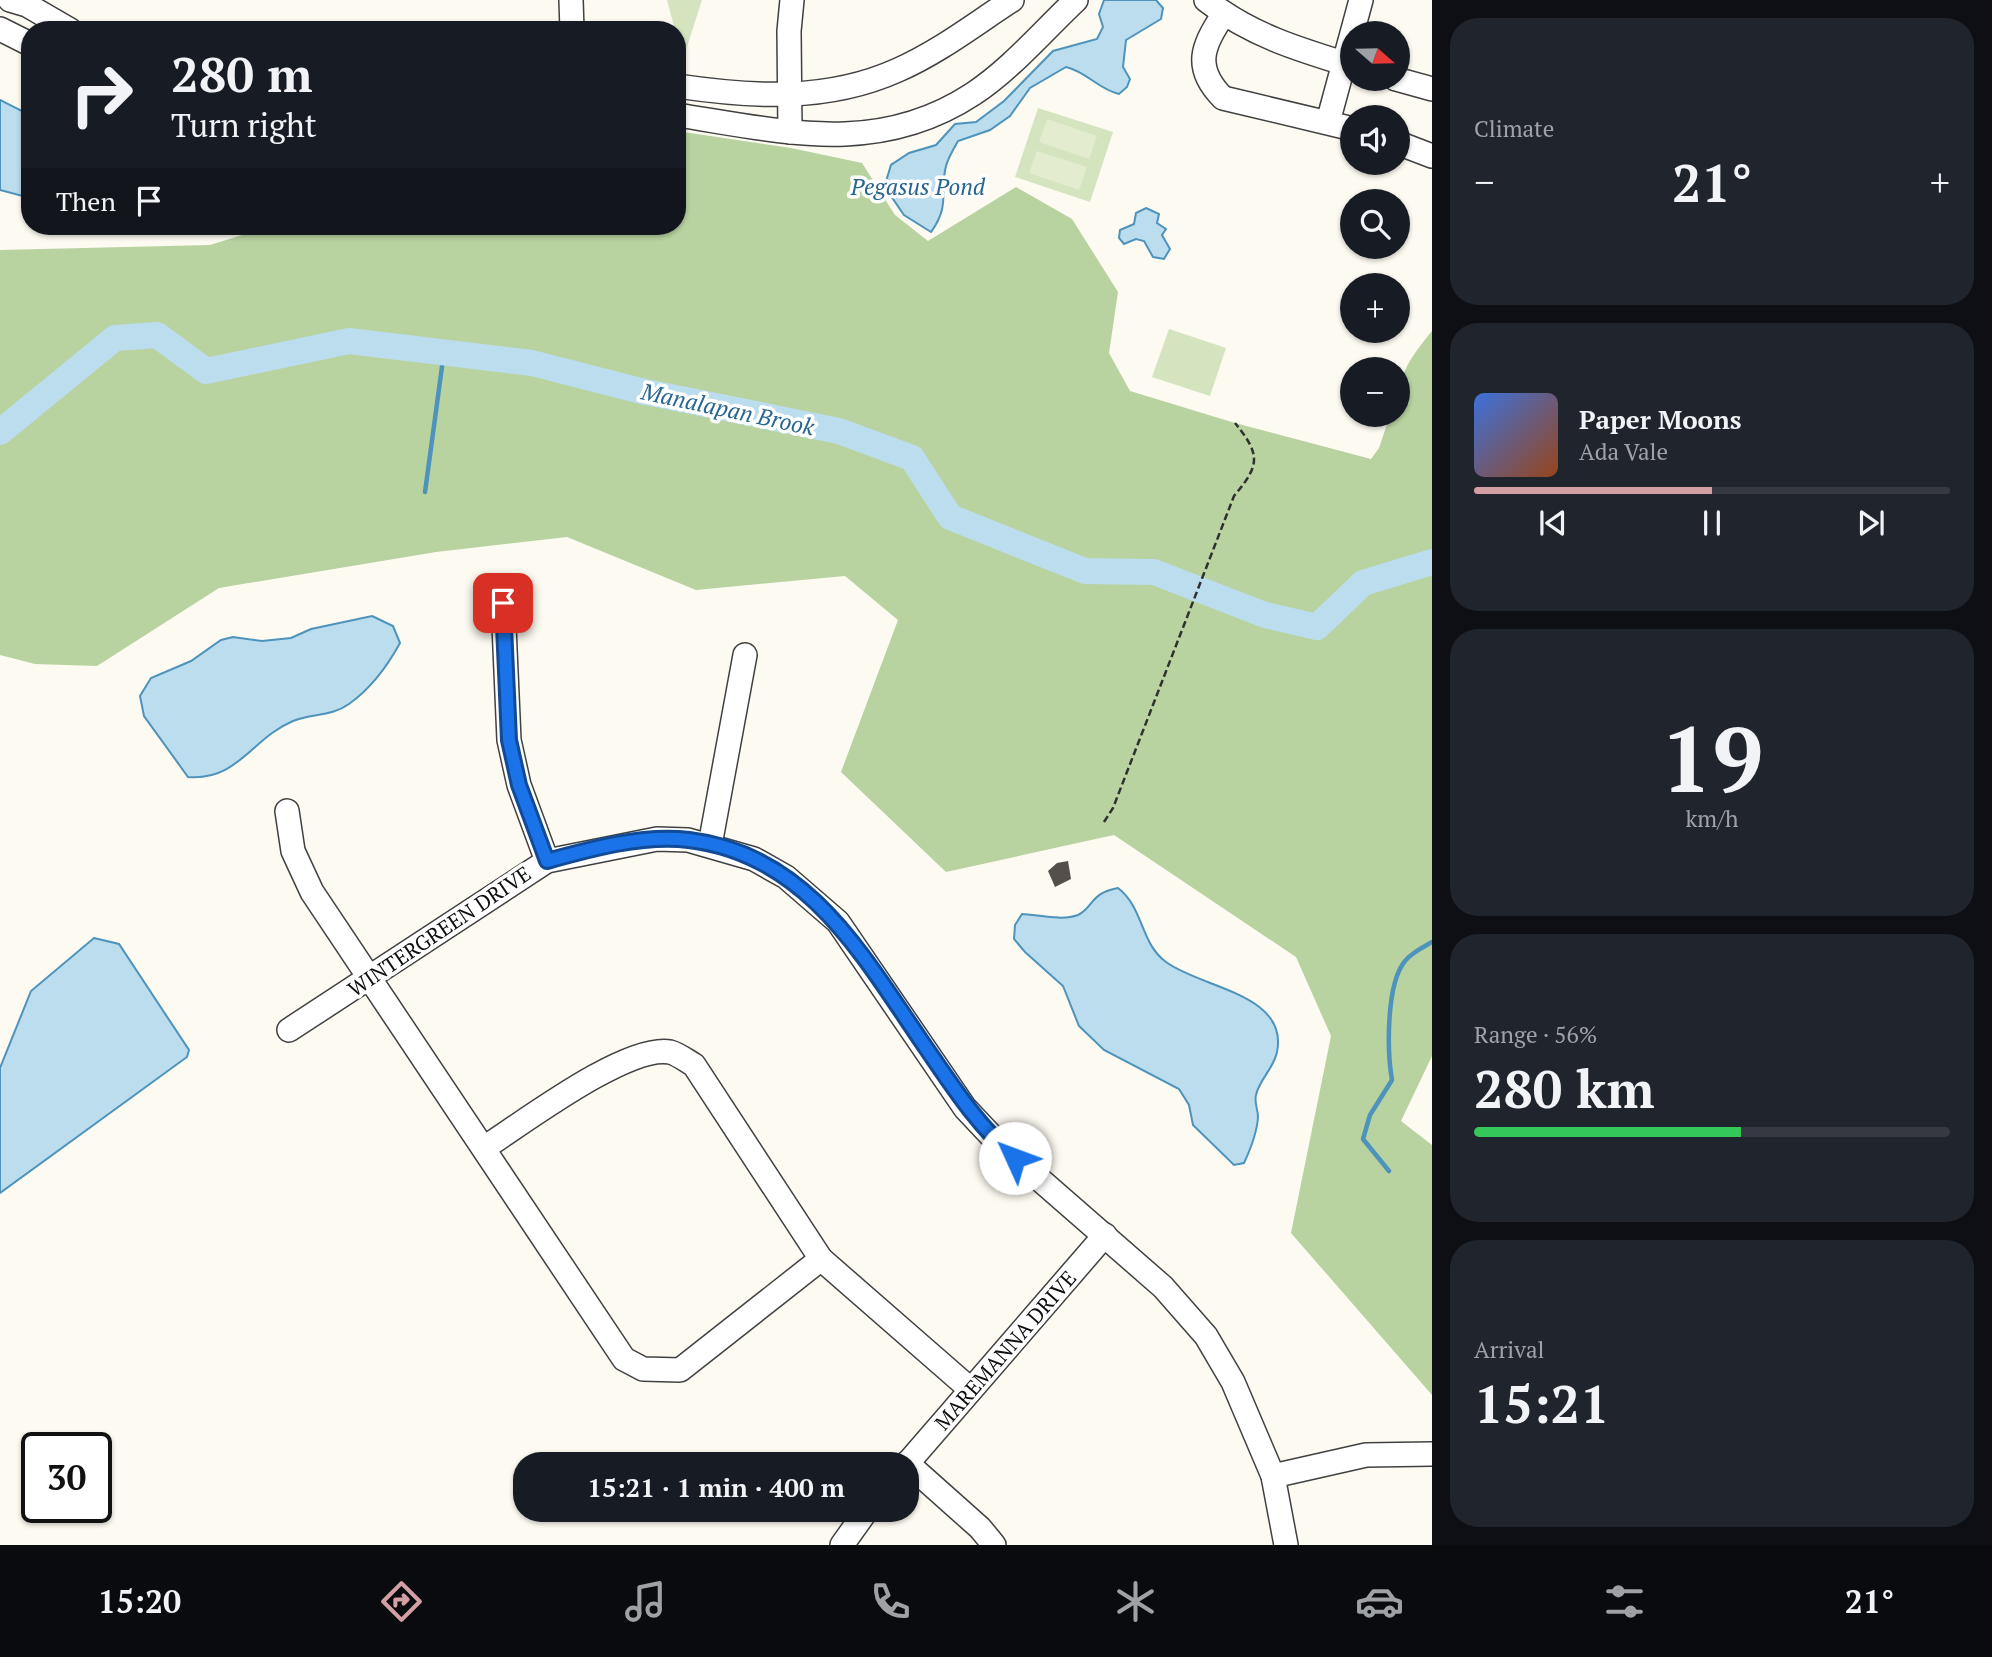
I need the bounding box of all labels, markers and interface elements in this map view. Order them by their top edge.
north arrow [1340,21,1410,91]
map controls [1340,21,1410,427]
text: 280 m [171,41,313,106]
icon: right [56,49,147,140]
text: Turn right [171,104,317,146]
button: sound [1340,105,1410,175]
text: Climate [1474,113,1554,144]
text: 21° [1672,148,1752,217]
text: − [1474,157,1494,207]
text: + [1930,157,1950,207]
water label: Pegasus Pond [850,171,986,202]
icon: arrive [130,182,168,220]
text: Then [56,184,116,218]
button: search [1340,189,1410,259]
button: + [1340,273,1410,343]
button: − [1340,357,1410,427]
water label: Manalapan Brook [638,375,818,443]
text: Paper Moons [1579,402,1742,436]
text: Ada Vale [1579,436,1668,467]
icon: previous [1534,504,1572,542]
icon: pause [1693,504,1731,542]
icon: next [1852,504,1890,542]
pin [473,573,533,633]
icon: arrive [484,584,522,622]
text: 19 [1661,697,1763,818]
text: km/h [1685,803,1739,834]
street label: WINTERGREEN DRIVE [342,859,536,1003]
text: Range · 56% [1474,1019,1597,1050]
text: 280 km [1474,1054,1655,1123]
position arrow [978,1121,1052,1195]
street label: MAREMANNA DRIVE [928,1264,1082,1436]
text: Arrival [1474,1334,1545,1365]
text: 15:21 [1474,1369,1609,1438]
speed limit sign: 30 [21,1432,112,1523]
text: 15:21 · 1 min · 400 m [587,1470,845,1504]
icon: directions [377,1577,426,1626]
icon: music [621,1577,670,1626]
icon: phone [866,1577,915,1626]
icon: climate [1111,1577,1160,1626]
icon: car [1355,1577,1404,1626]
icon: filters [1600,1577,1649,1626]
text: 15:20 [98,1580,181,1622]
text: 21° [1845,1580,1894,1622]

